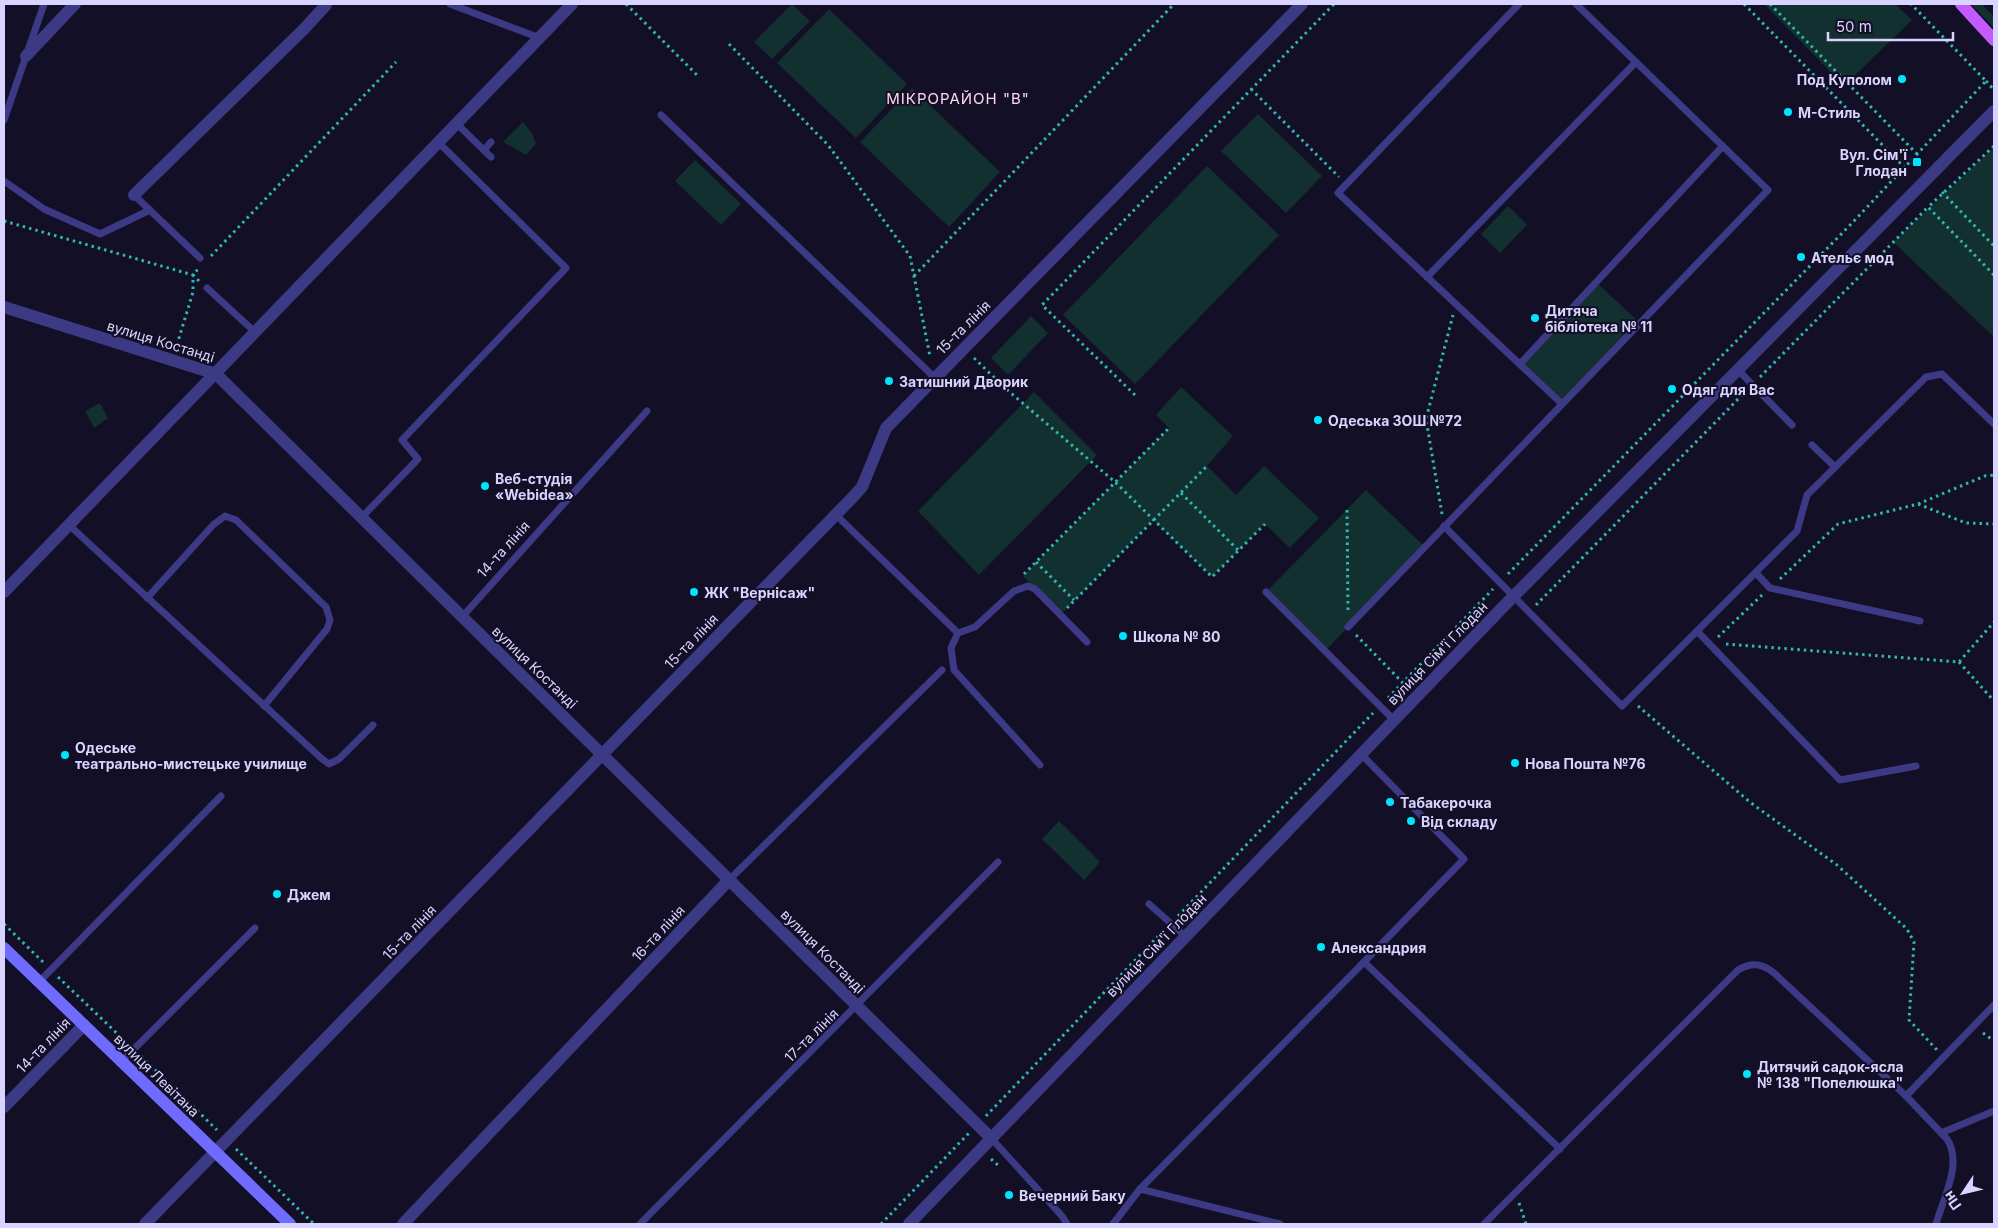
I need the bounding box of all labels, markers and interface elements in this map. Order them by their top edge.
scale bar [1828,10,1953,42]
text: 50 m [1836,17,1872,36]
place label: Под Куполом [1797,71,1892,88]
marker: Под Куполом [1896,73,1908,85]
district label: МІКРОРАЙОН "В" [886,89,1030,108]
place label: М-Стиль [1798,104,1861,121]
marker: М-Стиль [1782,106,1794,118]
place label: Вул. Сім'ї Глодан [1840,146,1908,179]
marker: Вул. Сім'ї Глодан [1911,156,1923,168]
place label: Ательє мод [1811,249,1894,266]
marker: Ательє мод [1795,251,1807,263]
street label: 15-та лінія [932,296,994,358]
place label: Дитяча бібліотека № 11 [1545,302,1652,335]
marker: Дитяча бібліотека № 11 [1529,312,1541,324]
street label: вулиця Костанді [105,317,217,365]
place label: Затишний Дворик [899,373,1029,390]
marker: Затишний Дворик [883,375,895,387]
place label: Одяг для Вас [1682,381,1775,398]
marker: Одяг для Вас [1666,383,1678,395]
place label: Одеська ЗОШ №72 [1328,412,1462,429]
marker: Одеська ЗОШ №72 [1312,414,1324,426]
place label: Веб-студія «Webidea» [495,470,574,503]
marker: Веб-студія «Webidea» [479,480,491,492]
street label: 14-та лінія [473,517,533,581]
place label: ЖК "Вернісаж" [704,584,815,601]
marker: ЖК "Вернісаж" [688,586,700,598]
street label: вулиця Сім'ї Глодан [1383,598,1491,708]
street label: 15-та лінія [661,610,721,672]
street label: вулиця Костанді [489,622,581,712]
place label: Школа № 80 [1133,628,1220,645]
marker: Школа № 80 [1117,630,1129,642]
place label: Одеське театрально-мистецьке училище [75,739,307,772]
marker: Одеське театрально-мистецьке училище [59,749,71,761]
place label: Нова Пошта №76 [1525,755,1645,772]
marker: Нова Пошта №76 [1509,757,1521,769]
place label: Табакерочка [1400,794,1492,811]
marker: Табакерочка [1384,796,1396,808]
place label: Від складу [1421,813,1498,830]
marker: Від складу [1405,815,1417,827]
place label: Джем [287,886,331,903]
marker: Джем [271,888,283,900]
street label: вулиця Сім'ї Глодан [1102,890,1210,1000]
street label: 15-та лінія [379,901,439,963]
street label: 16-та лінія [628,902,688,964]
street label: вулиця Костанді [778,906,868,996]
place label: Александрия [1331,939,1426,956]
marker: Александрия [1315,941,1327,953]
street label: 17-та лінія [781,1005,841,1065]
street label: 14-та лінія [12,1014,74,1076]
street label: вулиця Левітана [111,1030,203,1120]
place label: Дитячий садок-ясла № 138 "Попелюшка" [1757,1058,1904,1091]
marker: Дитячий садок-ясла № 138 "Попелюшка" [1741,1068,1753,1080]
north arrow [1938,1168,1988,1218]
place label: Вечерний Баку [1019,1187,1126,1204]
text: Пн [1939,1188,1964,1213]
marker: Вечерний Баку [1003,1189,1015,1201]

